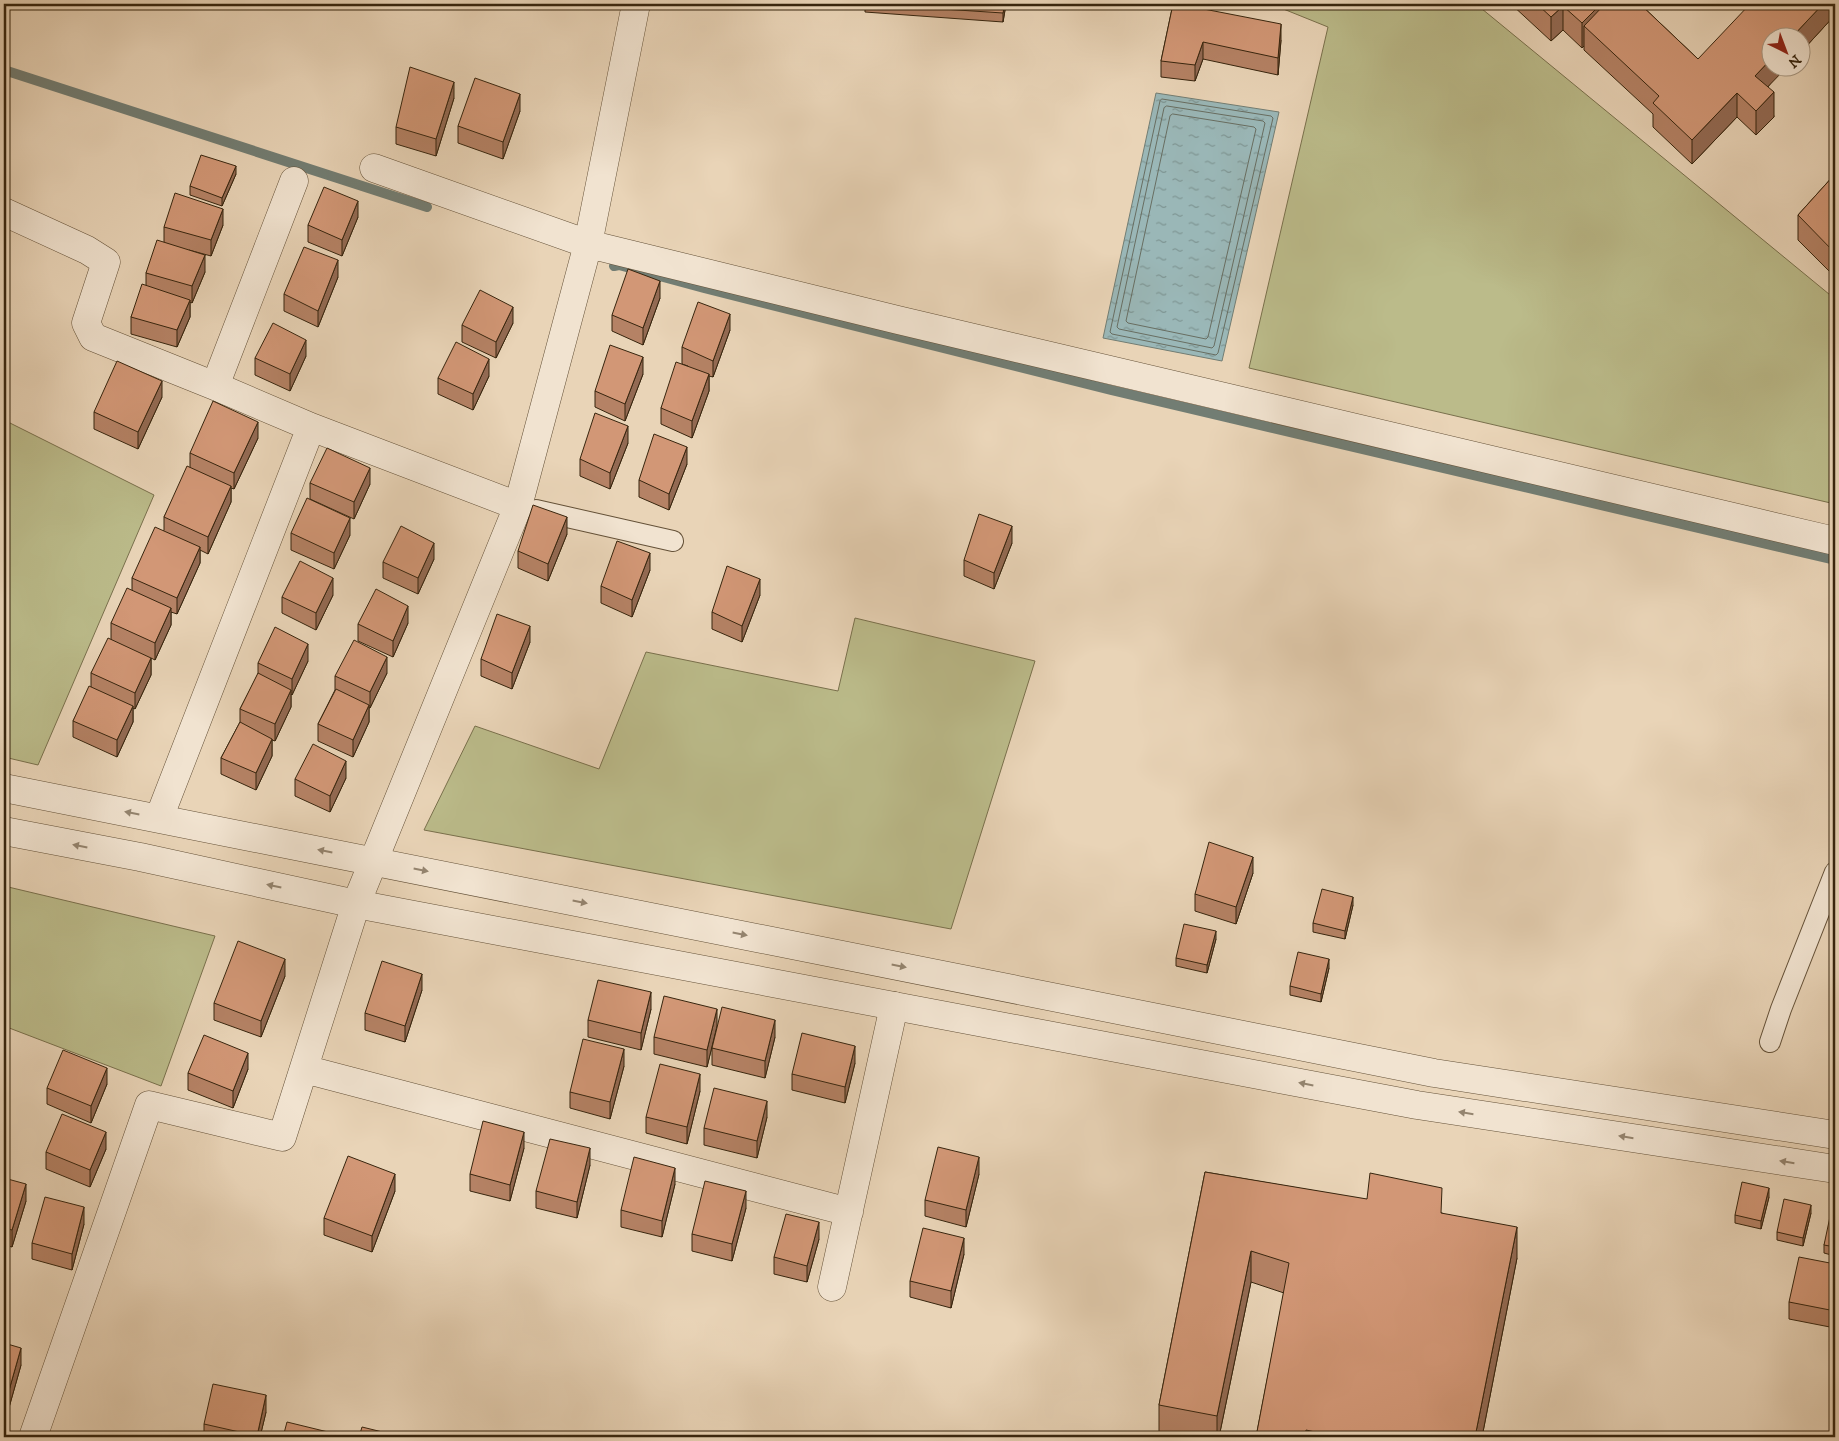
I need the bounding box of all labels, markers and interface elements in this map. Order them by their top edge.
north arrow [1762,28,1812,78]
text: N [1783,50,1804,72]
one-way arrow [123,808,139,816]
one-way arrow [72,841,88,849]
one-way arrow [318,847,333,855]
one-way arrow [413,867,429,875]
one-way arrow [266,882,281,890]
one-way arrow [573,898,588,906]
one-way arrow [732,930,747,938]
one-way arrow [891,962,906,970]
one-way arrow [1297,1080,1313,1088]
one-way arrow [1457,1108,1473,1116]
one-way arrow [1618,1133,1634,1141]
one-way arrow [1779,1157,1795,1165]

